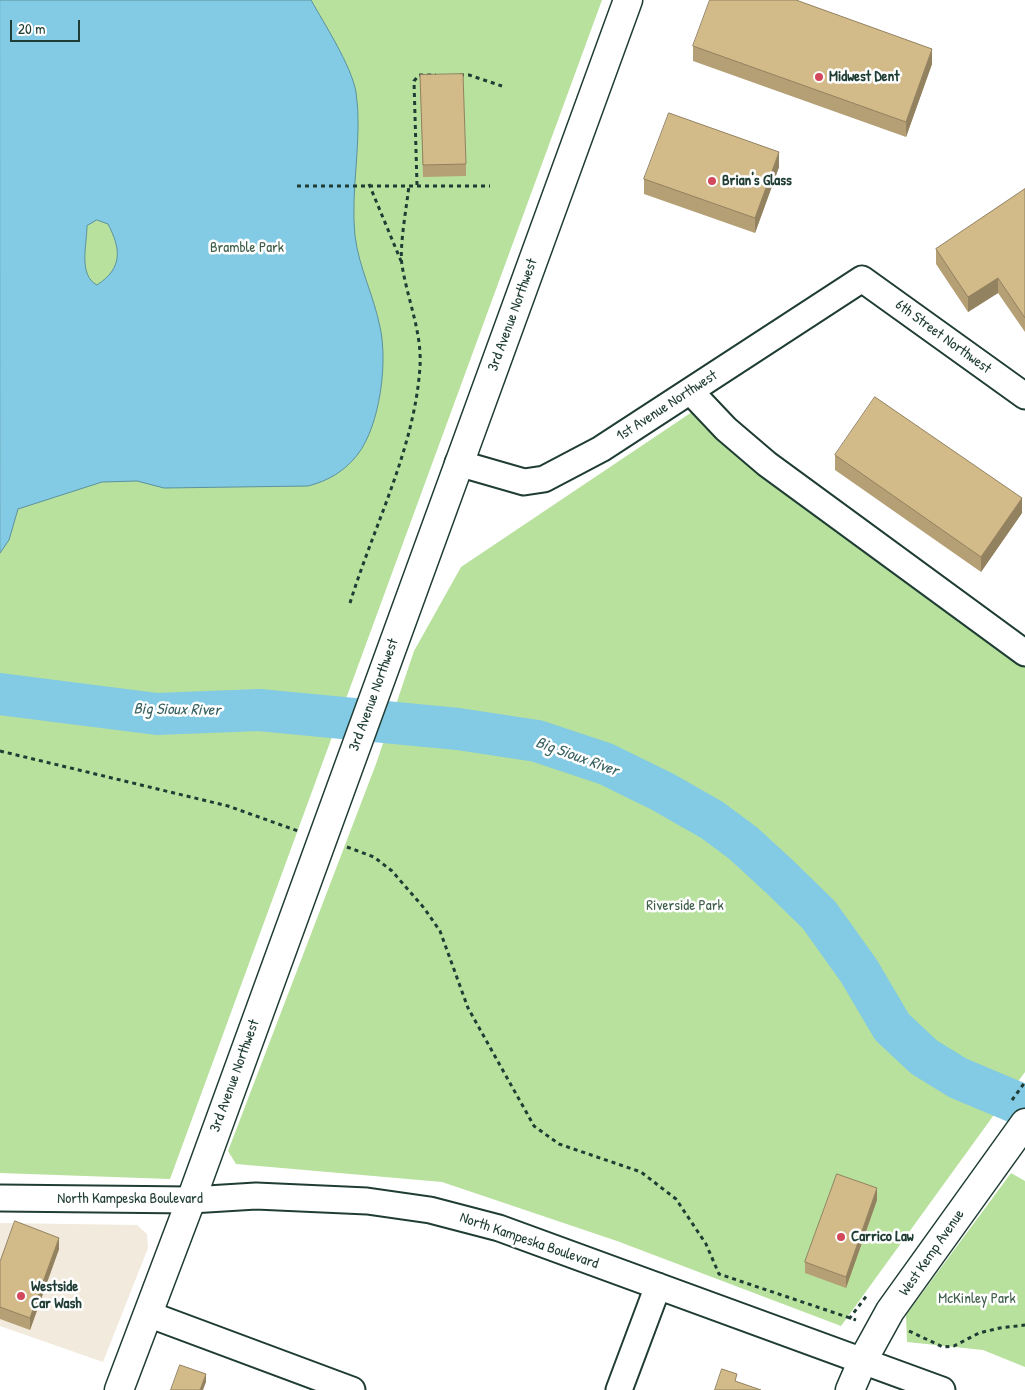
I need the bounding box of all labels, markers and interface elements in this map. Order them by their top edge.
scale bar [12,10,82,42]
text: 20 m [18,18,45,39]
place label: Midwest Dent [829,68,899,86]
marker: Midwest Dent [813,71,825,83]
place label: Brian's Glass [722,172,792,190]
marker: Brian's Glass [706,175,718,187]
park label: Bramble Park [210,239,284,257]
street label: 3rd Avenue Northwest [484,256,542,374]
street label: 6th Street Northwest [891,296,995,378]
street label: 1st Avenue Northwest [613,367,721,445]
street label: 3rd Avenue Northwest [345,636,403,754]
water label: Big Sioux River [133,700,221,720]
water label: Big Sioux River [533,733,621,781]
park label: Riverside Park [646,897,724,915]
street label: 3rd Avenue Northwest [206,1017,264,1135]
street label: North Kampeska Boulevard [57,1190,203,1208]
street label: West Kemp Avenue [896,1206,968,1300]
street label: North Kampeska Boulevard [457,1209,601,1273]
place label: Carrico Law [851,1228,914,1246]
marker: Carrico Law [835,1231,847,1243]
place label: Westside Car Wash [31,1278,82,1313]
marker: Westside Car Wash [15,1290,27,1302]
park label: McKinley Park [938,1290,1016,1308]

